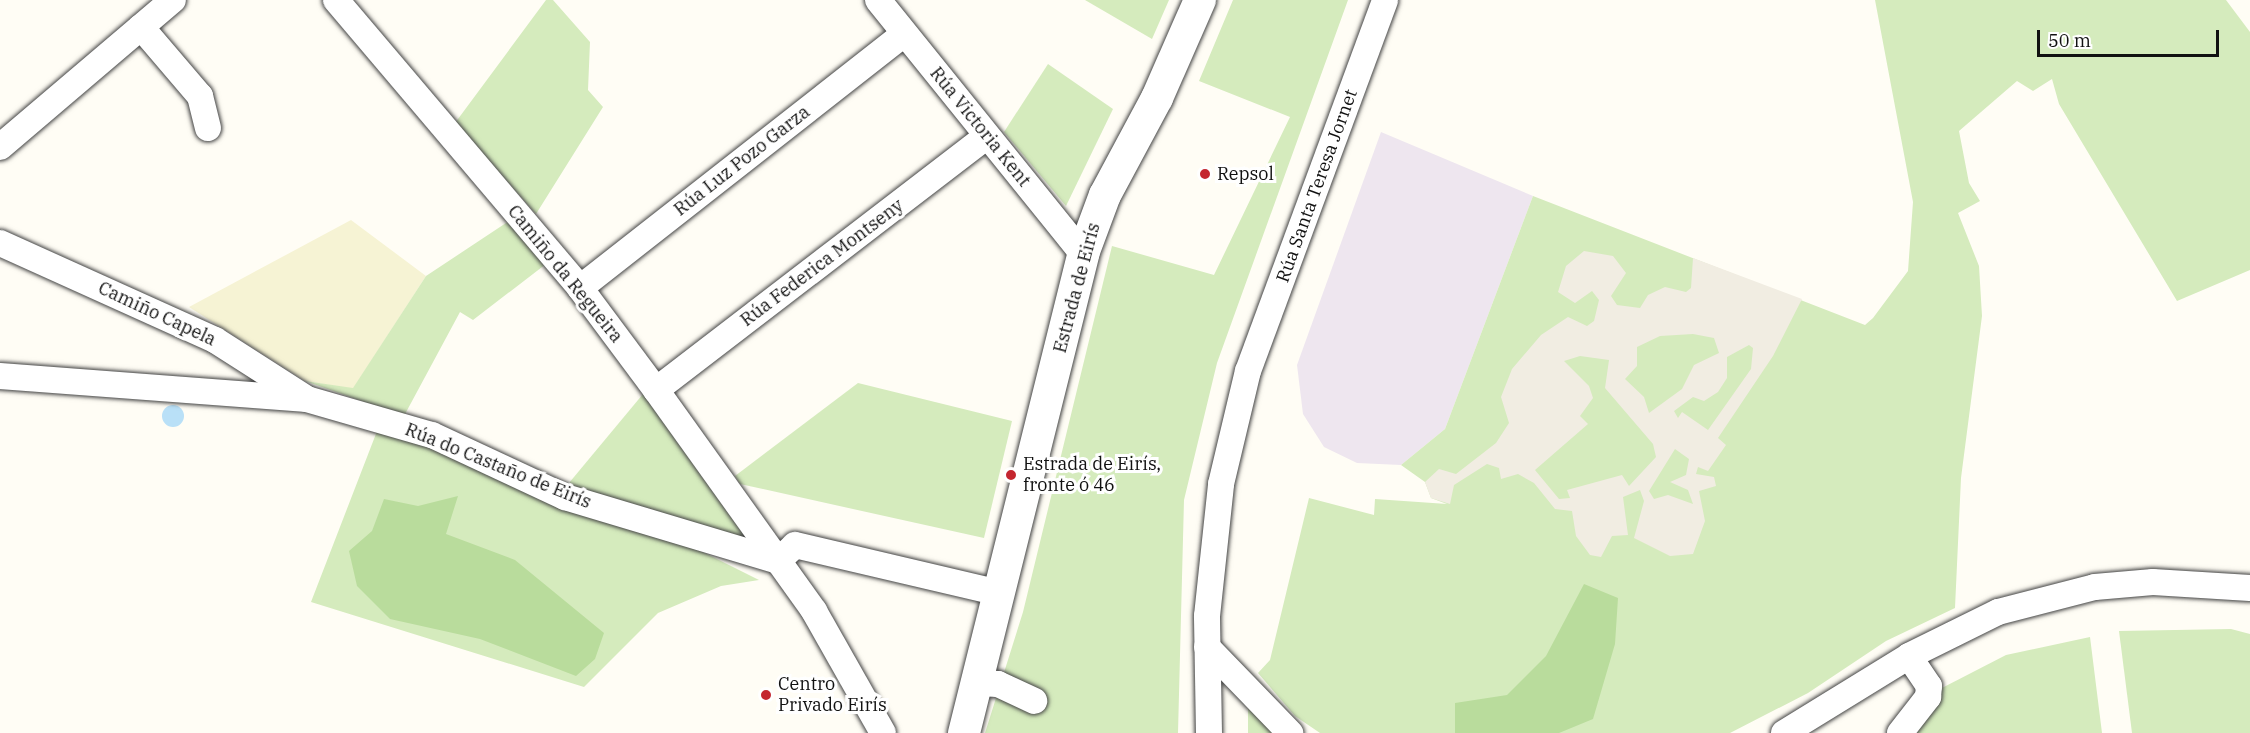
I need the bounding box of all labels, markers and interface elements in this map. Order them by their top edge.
scale bar [2040,18,2222,56]
text: 50 m [2048,29,2091,52]
street label: Rúa Victoria Kent [925,63,1035,191]
street label: Rúa Santa Teresa Jornet [1272,86,1362,286]
street label: Rúa Luz Pozo Garza [670,101,814,221]
place label: Repsol [1217,163,1274,185]
marker: Repsol [1198,167,1212,181]
street label: Rúa Federica Montseny [736,195,908,331]
street label: Camiño da Regueira [503,201,627,347]
street label: Estrada de Eirís [1049,221,1105,355]
street label: Camiño Capela [95,277,219,351]
street label: Rúa do Castaño de Eirís [402,419,594,513]
place label: Estrada de Eirís, fronte ó 46 [1023,454,1161,496]
marker: Estrada de Eirís, fronte ó 46 [1004,468,1018,482]
place label: Centro Privado Eirís [778,674,887,716]
marker: Centro Privado Eirís [759,688,773,702]

